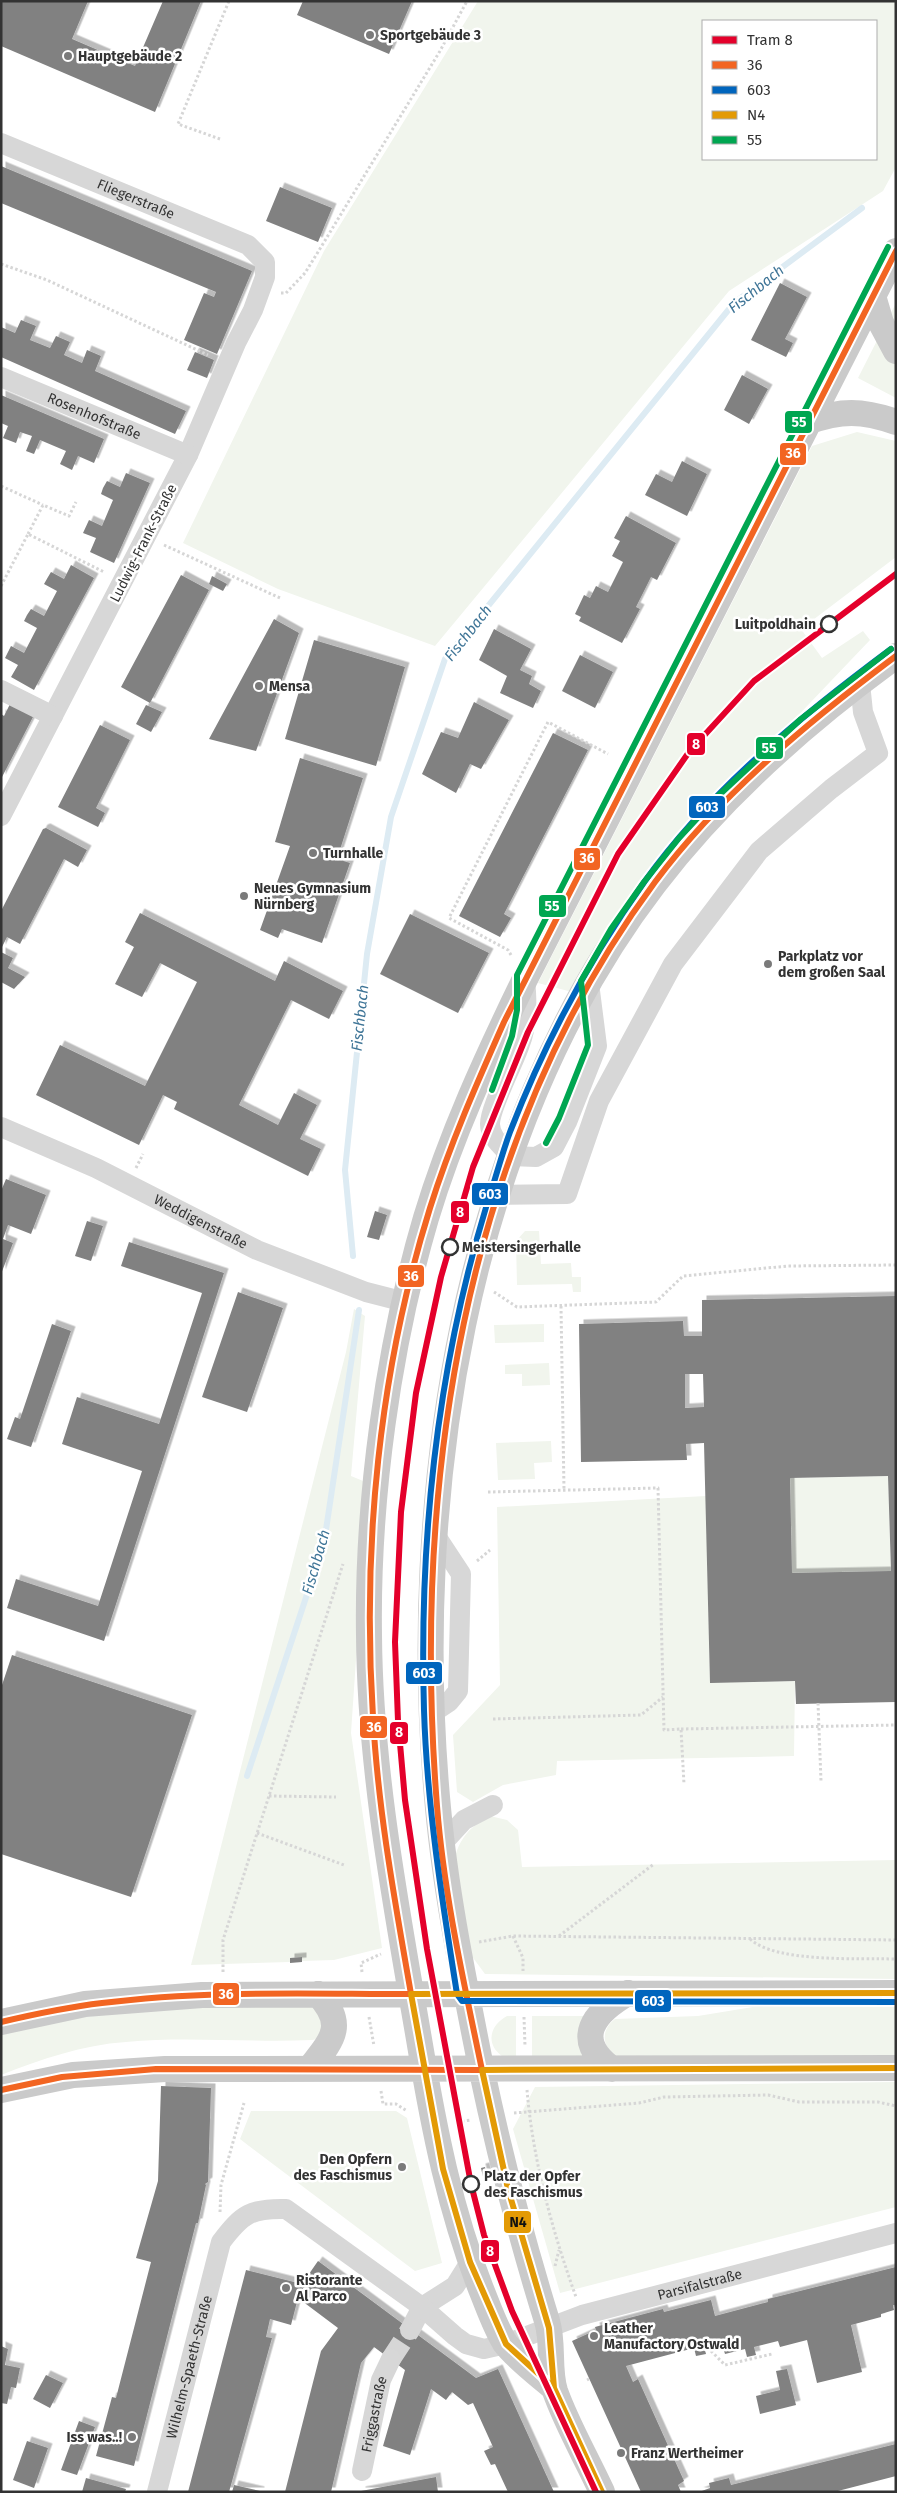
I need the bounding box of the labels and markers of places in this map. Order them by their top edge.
place label: Sportgebäude 3 [380,27,481,44]
marker: Sportgebäude 3 [364,29,376,41]
place label: Hauptgebäude 2 [78,48,182,65]
marker: Hauptgebäude 2 [62,50,74,62]
marker: Luitpoldhain [820,615,838,633]
place label: Luitpoldhain [735,616,816,633]
place label: Mensa [269,678,310,695]
marker: Mensa [253,680,265,692]
place label: Turnhalle [323,845,384,862]
marker: Turnhalle [307,847,319,859]
place label: Neues Gymnasium Nürnberg [254,880,371,913]
marker: Neues Gymnasium Nürnberg [238,890,250,902]
place label: Parkplatz vor dem großen Saal [778,948,886,981]
marker: Parkplatz vor dem großen Saal [762,958,774,970]
marker: Meistersingerhalle [441,1238,459,1256]
place label: Meistersingerhalle [462,1239,581,1256]
place label: Den Opfern des Faschismus [293,2151,392,2184]
marker: Den Opfern des Faschismus [396,2161,408,2173]
place label: Platz der Opfer des Faschismus [484,2168,583,2201]
marker: Platz der Opfer des Faschismus [462,2175,480,2193]
place label: Ristorante Al Parco [295,2272,363,2305]
marker: Ristorante Al Parco [280,2282,292,2294]
place label: Leather Manufactory Ostwald [604,2320,739,2353]
marker: Leather Manufactory Ostwald [588,2330,600,2342]
place label: Iss was..! [66,2429,122,2446]
marker: Iss was..! [126,2431,138,2443]
place label: Franz Wertheimer [631,2445,744,2462]
marker: Franz Wertheimer [615,2447,627,2459]

